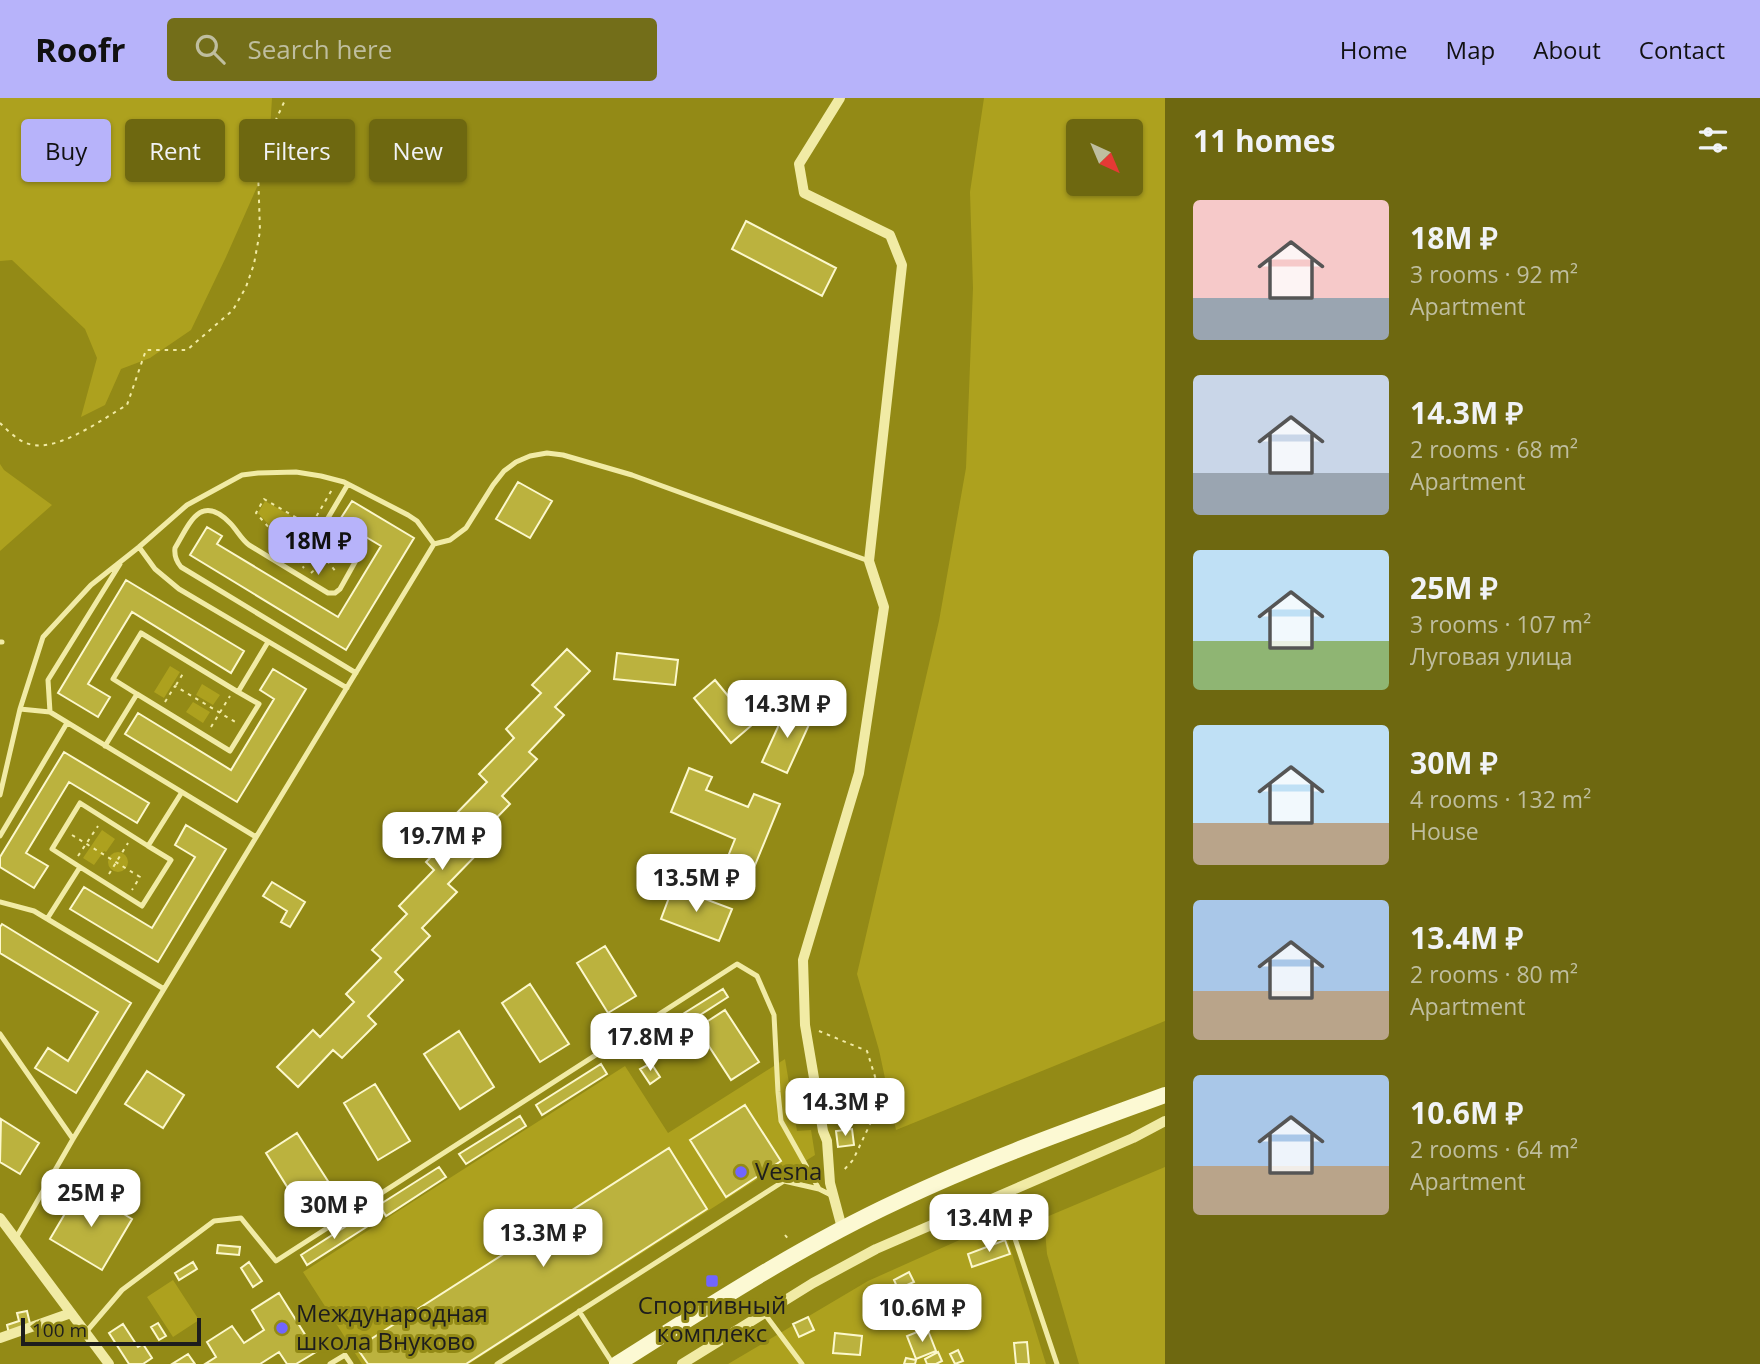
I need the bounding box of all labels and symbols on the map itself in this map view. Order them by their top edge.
north arrow [1066,119,1143,196]
pin: 18M ₽ [269,518,367,577]
pin: 14.3M ₽ [722,680,852,740]
pin: 19.7M ₽ [377,812,507,872]
pin: 13.5M ₽ [631,854,761,914]
pin: 17.8M ₽ [585,1014,715,1073]
pin: 14.3M ₽ [780,1079,910,1138]
place label: Vesna [755,1154,822,1187]
marker: Vesna [733,1164,749,1180]
pin: 25M ₽ [42,1170,140,1229]
pin: 30M ₽ [285,1182,383,1241]
pin: 13.4M ₽ [924,1194,1054,1254]
pin: 13.3M ₽ [478,1210,608,1269]
marker: Спортивный комплекс [704,1273,720,1289]
pin: 10.6M ₽ [857,1284,987,1344]
place label: Спортивный комплекс [638,1288,786,1349]
place label: Международная школа Внуково [296,1296,488,1357]
scale bar [21,1315,201,1347]
marker: Международная школа Внуково [274,1320,290,1336]

